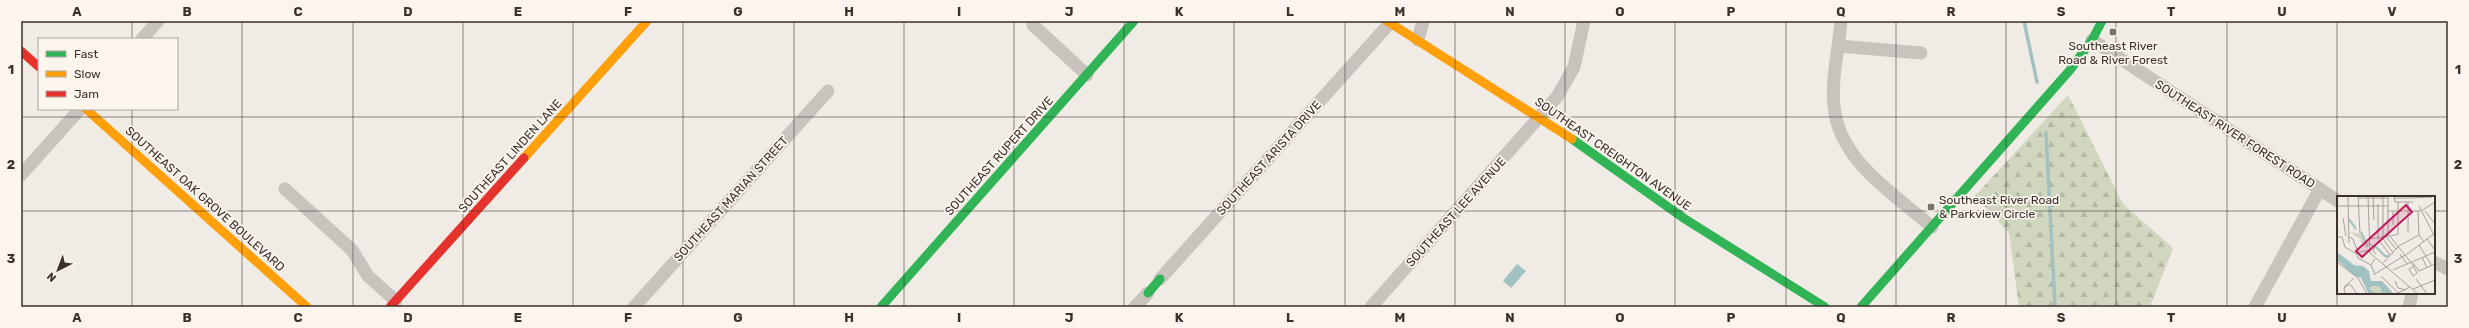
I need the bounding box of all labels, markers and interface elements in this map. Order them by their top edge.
text: A [72,4,82,19]
text: B [182,4,192,19]
text: C [293,4,303,19]
text: D [403,4,413,19]
text: E [514,4,522,19]
text: F [624,4,632,19]
text: G [733,4,743,19]
text: H [844,4,854,19]
text: I [957,4,961,19]
text: J [1065,4,1073,19]
text: K [1175,4,1184,19]
text: L [1286,4,1294,19]
text: M [1395,4,1405,19]
text: N [1505,4,1515,19]
text: O [1615,4,1625,19]
text: P [1727,4,1736,19]
text: Q [1836,4,1846,19]
text: R [1947,4,1956,19]
text: S [2057,4,2066,19]
text: T [2167,4,2175,19]
text: U [2277,4,2287,19]
text: V [2387,4,2397,19]
marker: Southeast River Road & River Forest [2108,27,2118,37]
legend [38,38,178,110]
place label: Southeast River Road & River Forest [2058,39,2168,67]
text: Fast [74,47,98,61]
text: 1 [8,62,14,77]
text: 1 [2455,62,2461,77]
text: Slow [74,67,101,81]
street label: SOUTHEAST RIVER FOREST ROAD [2152,77,2318,191]
text: Jam [74,87,99,101]
street label: SOUTHEAST RUPERT DRIVE [942,94,1056,218]
street label: SOUTHEAST CREIGHTON AVENUE [1532,95,1694,213]
street label: SOUTHEAST LINDEN LANE [456,97,564,215]
street label: SOUTHEAST ARISTA DRIVE [1214,98,1324,218]
street label: SOUTHEAST OAK GROVE BOULEVARD [122,124,288,274]
street label: SOUTHEAST MARIAN STREET [671,134,791,264]
street label: SOUTHEAST LEE AVENUE [1403,154,1509,270]
text: 2 [7,157,15,172]
text: 2 [2454,157,2462,172]
place label: Southeast River Road & Parkview Circle [1939,193,2059,221]
inset map [2337,196,2435,294]
marker: Southeast River Road & Parkview Circle [1926,202,1936,212]
north arrow [38,250,78,290]
text: 3 [7,251,16,266]
text: 3 [2454,251,2463,266]
text: N [44,270,59,285]
text: A [72,310,82,325]
text: B [182,310,192,325]
text: C [293,310,303,325]
text: D [403,310,413,325]
text: E [514,310,522,325]
text: F [624,310,632,325]
text: G [733,310,743,325]
text: H [844,310,854,325]
text: I [957,310,961,325]
text: J [1065,310,1073,325]
text: K [1175,310,1184,325]
text: L [1286,310,1294,325]
text: M [1395,310,1405,325]
text: N [1505,310,1515,325]
text: O [1615,310,1625,325]
text: P [1727,310,1736,325]
text: Q [1836,310,1846,325]
text: R [1947,310,1956,325]
text: S [2057,310,2066,325]
text: T [2167,310,2175,325]
text: U [2277,310,2287,325]
text: V [2387,310,2397,325]

